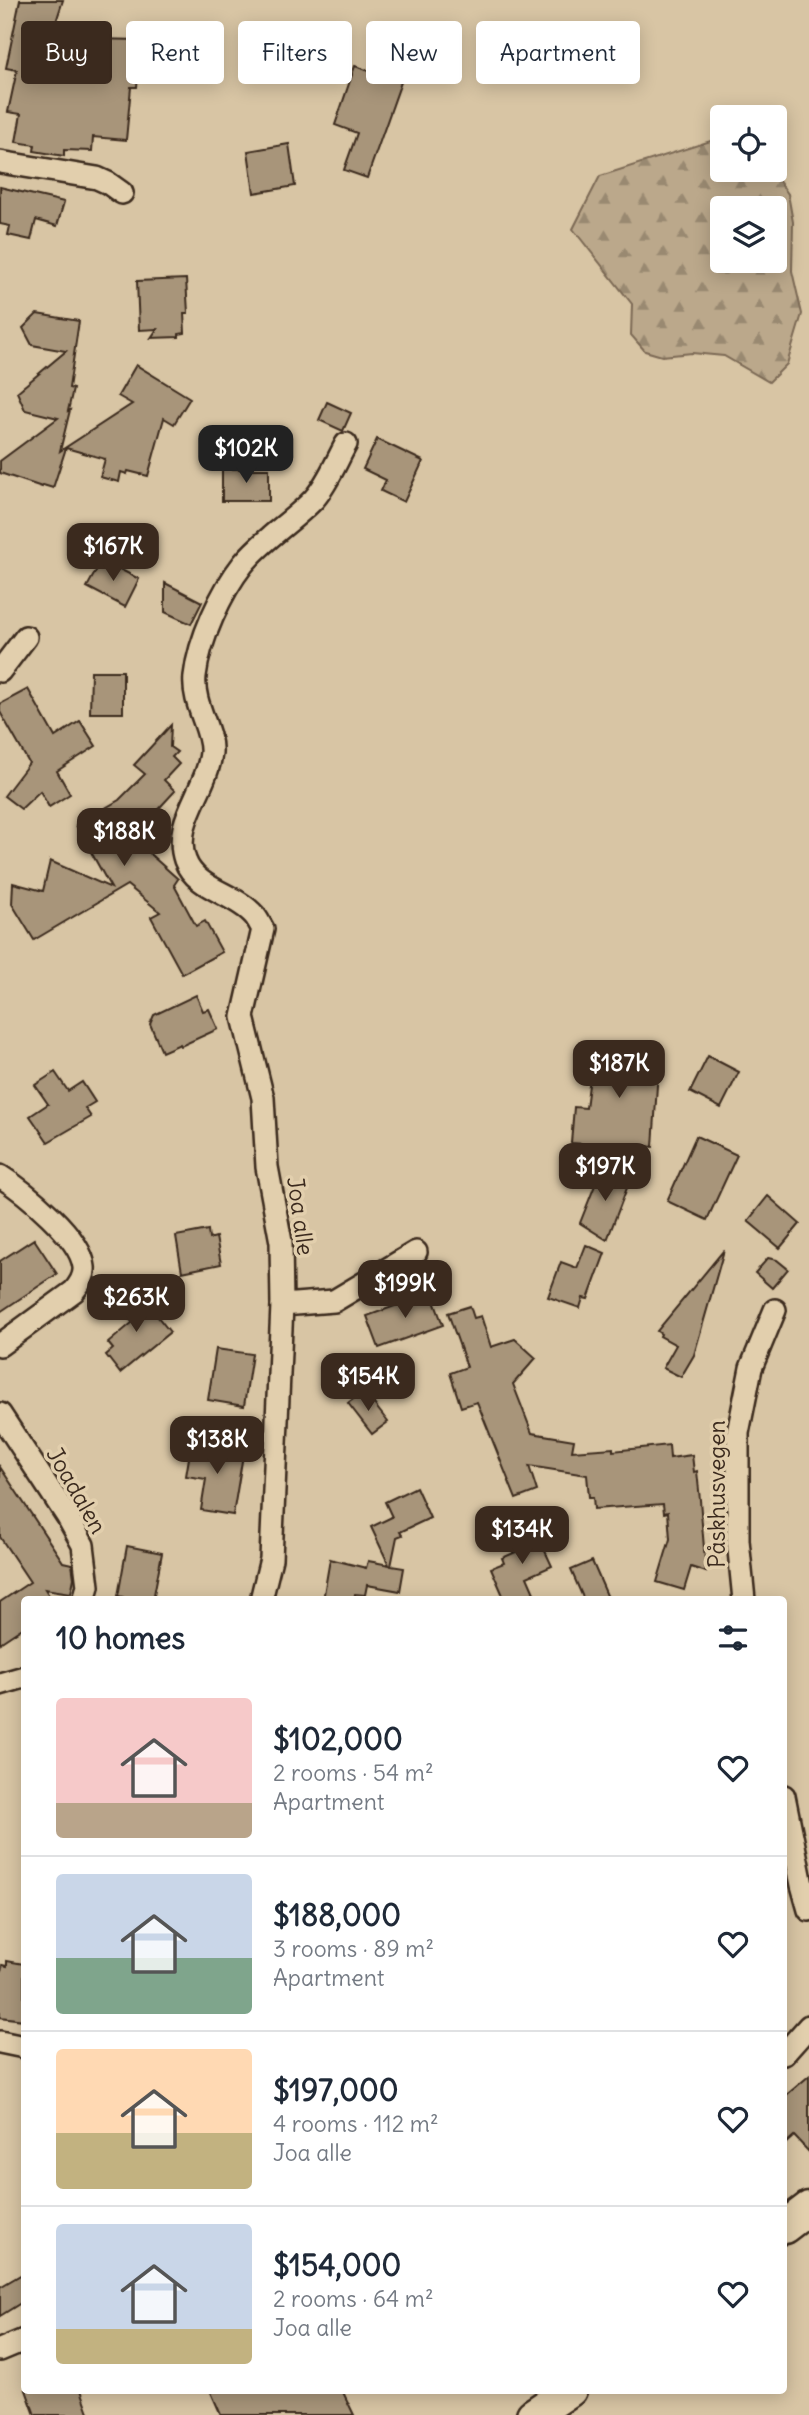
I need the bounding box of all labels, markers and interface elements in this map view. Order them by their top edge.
chip: Buy [21,21,112,84]
chip: Rent [126,21,224,84]
chip: Filters [238,21,352,84]
chip: New [366,21,462,84]
chip: Apartment [476,21,640,84]
map controls [710,105,787,273]
button: locate [710,105,787,182]
button: layers [710,196,787,273]
pin: $102K [197,426,295,485]
text: $102K [214,433,278,462]
pin: $167K [64,524,162,583]
text: $167K [83,531,143,560]
pin: $188K [75,808,173,868]
text: $188K [93,816,155,845]
pin: $187K [570,1040,668,1100]
text: $187K [589,1048,649,1077]
pin: $197K [556,1144,654,1203]
text: $197K [575,1151,635,1180]
street label: Joa alle [281,1175,321,1257]
pin: $199K [356,1260,454,1320]
text: $199K [374,1268,436,1297]
pin: $263K [87,1274,185,1334]
text: $263K [103,1282,169,1311]
pin: $154K [319,1354,417,1413]
text: $154K [337,1361,399,1390]
pin: $138K [168,1416,266,1476]
street label: Påskhusvegen [702,1420,731,1568]
text: $138K [186,1424,248,1453]
street label: Joadalen [41,1442,113,1538]
pin: $134K [473,1506,571,1566]
text: $134K [491,1514,553,1543]
text: 10 homes [56,1619,185,1657]
icon: filters [714,1619,752,1657]
text: $102,000 [273,1720,403,1758]
icon: home [112,1726,196,1810]
icon: heart [714,1749,752,1787]
text: 2 rooms · 54 m² [273,1758,434,1787]
text: Apartment [273,1787,385,1816]
text: $188,000 [273,1896,401,1934]
icon: home [112,1902,196,1986]
icon: heart [714,1925,752,1963]
text: 3 rooms · 89 m² [273,1934,434,1963]
text: Apartment [273,1963,385,1992]
text: $197,000 [273,2071,399,2109]
icon: home [112,2077,196,2161]
icon: heart [714,2100,752,2138]
text: 4 rooms · 112 m² [273,2109,439,2138]
text: Joa alle [273,2138,352,2167]
text: $154,000 [273,2246,401,2284]
icon: home [112,2252,196,2336]
icon: heart [714,2275,752,2313]
text: 2 rooms · 64 m² [273,2284,434,2313]
text: Joa alle [273,2313,352,2342]

